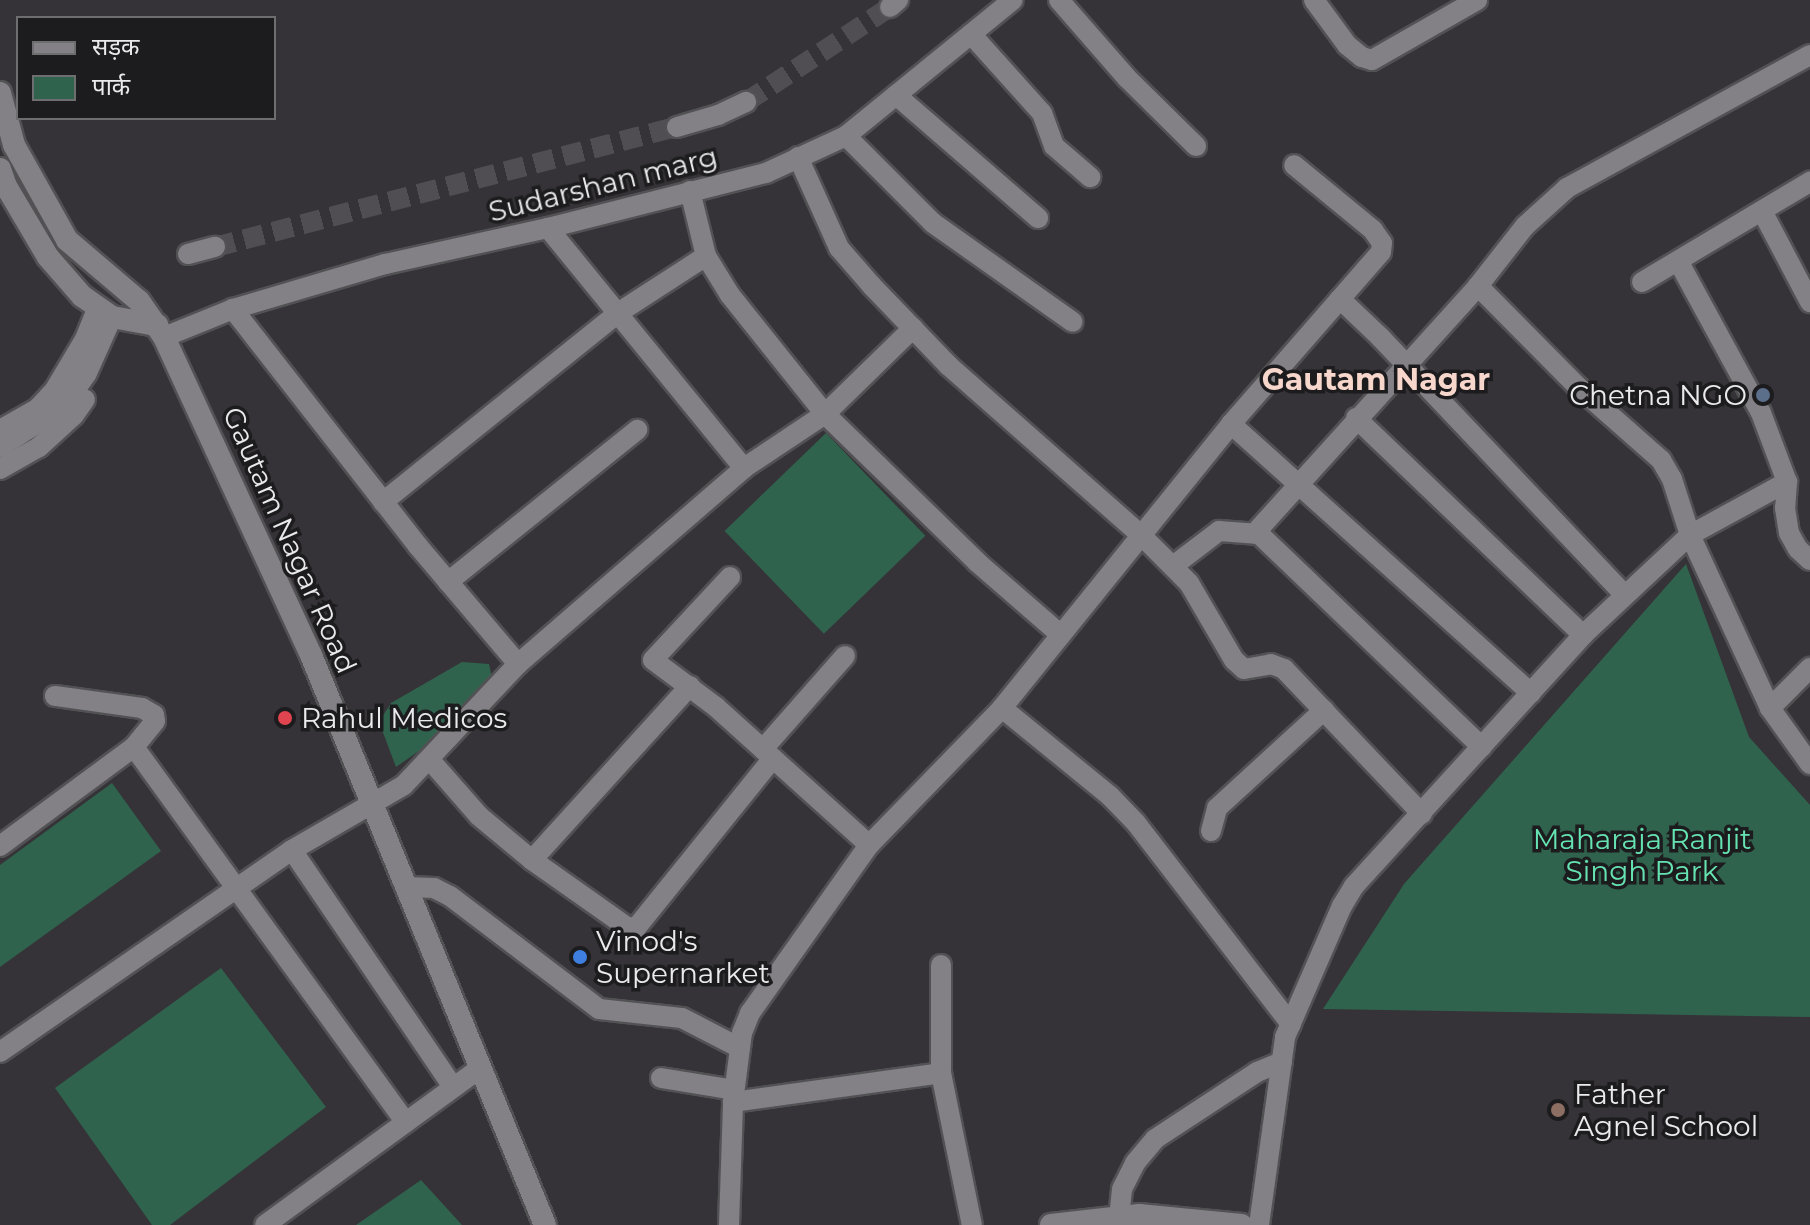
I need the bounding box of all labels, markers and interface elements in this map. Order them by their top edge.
legend [16,16,276,120]
text: सड़क [92,32,140,61]
text: पार्क [92,72,130,101]
street label: Sudarshan marg [485,139,721,229]
district label: Gautam Nagar [1262,362,1490,398]
place label: Chetna NGO [1569,378,1747,412]
marker: Chetna NGO [1754,386,1772,404]
street label: Gautam Nagar Road [216,402,364,678]
place label: Rahul Medicos [301,701,507,735]
marker: Rahul Medicos [276,709,294,727]
park label: Maharaja Ranjit Singh Park [1533,822,1751,888]
place label: Vinod's Supernarket [596,924,770,990]
marker: Vinod's Supernarket [571,948,589,966]
place label: Father Agnel School [1574,1077,1758,1143]
marker: Father Agnel School [1549,1101,1567,1119]

